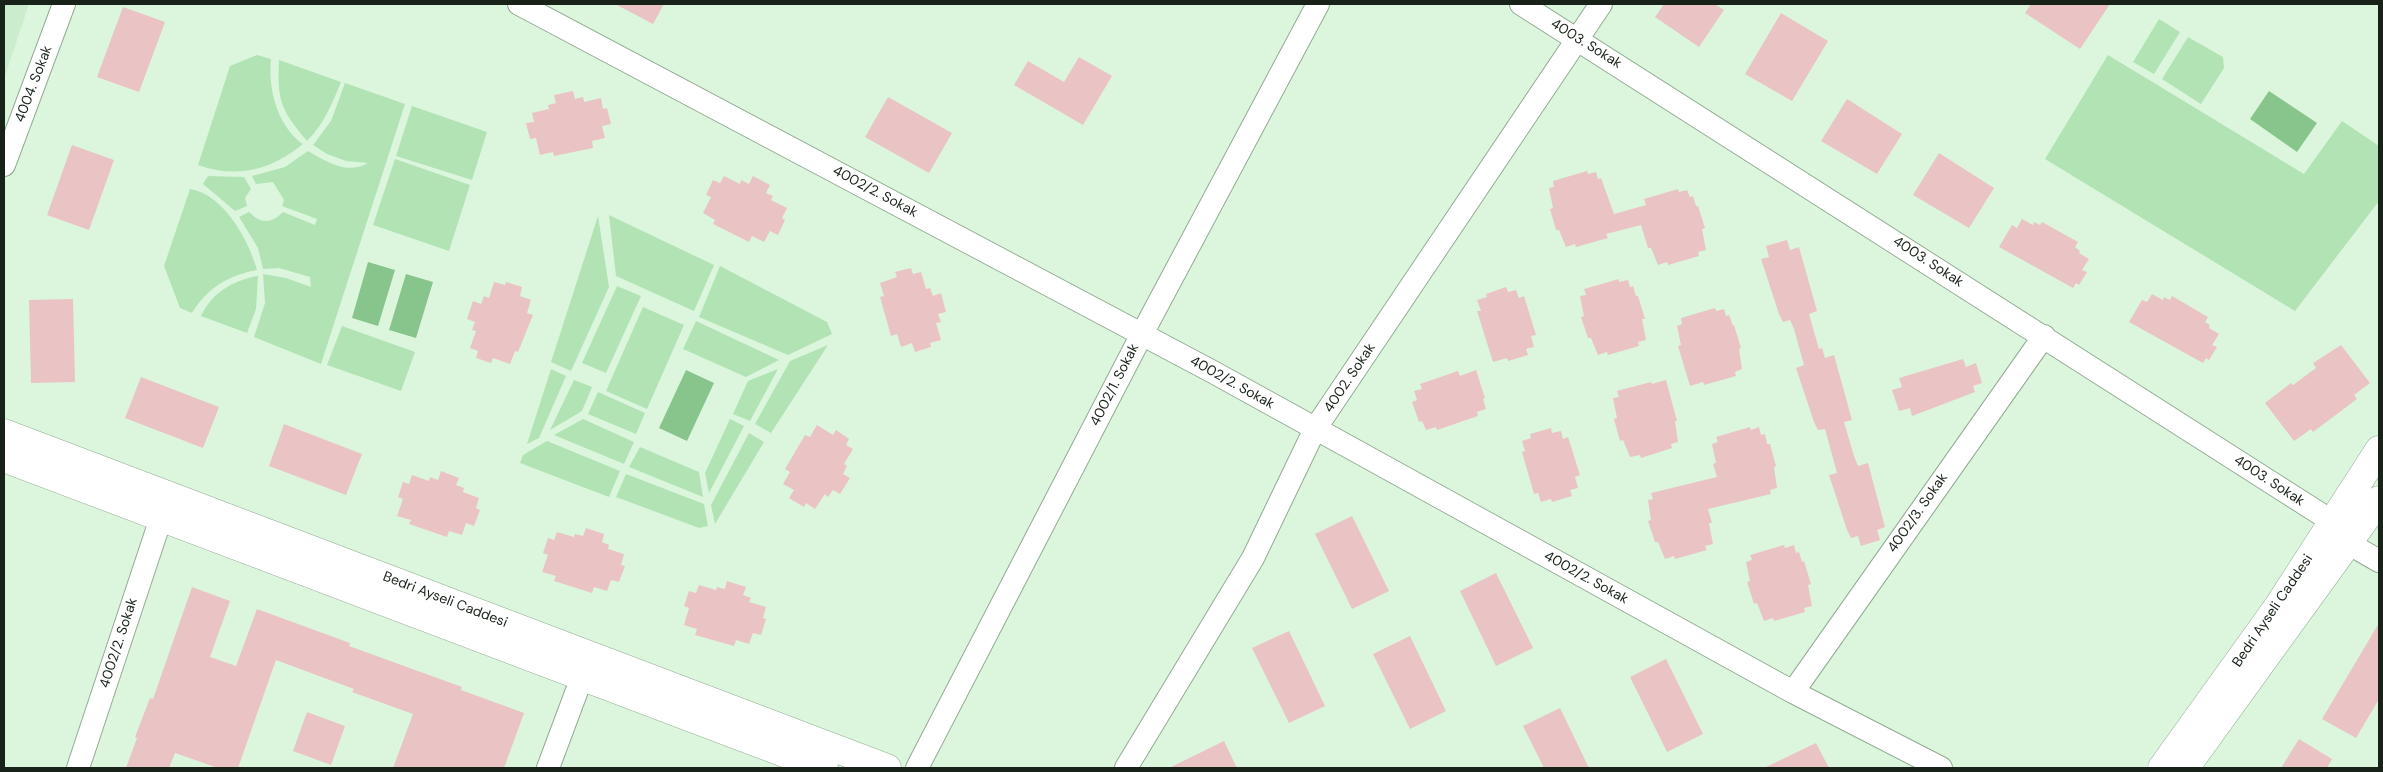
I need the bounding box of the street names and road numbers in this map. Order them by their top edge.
street label: 4003. Sokak [1547,16,1625,72]
street label: 4004. Sokak [12,43,56,125]
street label: 4002/2. Sokak [830,163,920,221]
street label: 4003. Sokak [1890,233,1966,291]
street label: 4002. Sokak [1321,340,1379,416]
street label: 4002/1. Sokak [1087,341,1143,429]
street label: 4002/2. Sokak [1187,353,1277,413]
street label: 4003. Sokak [2231,452,2307,510]
street label: 4002/3. Sokak [1884,470,1952,556]
street label: 4002/2. Sokak [1541,548,1631,608]
street label: Bedri Ayseli Caddesi [2229,552,2317,670]
street label: Bedri Ayseli Caddesi [380,569,510,631]
street label: 4002/2. Sokak [97,596,141,690]

